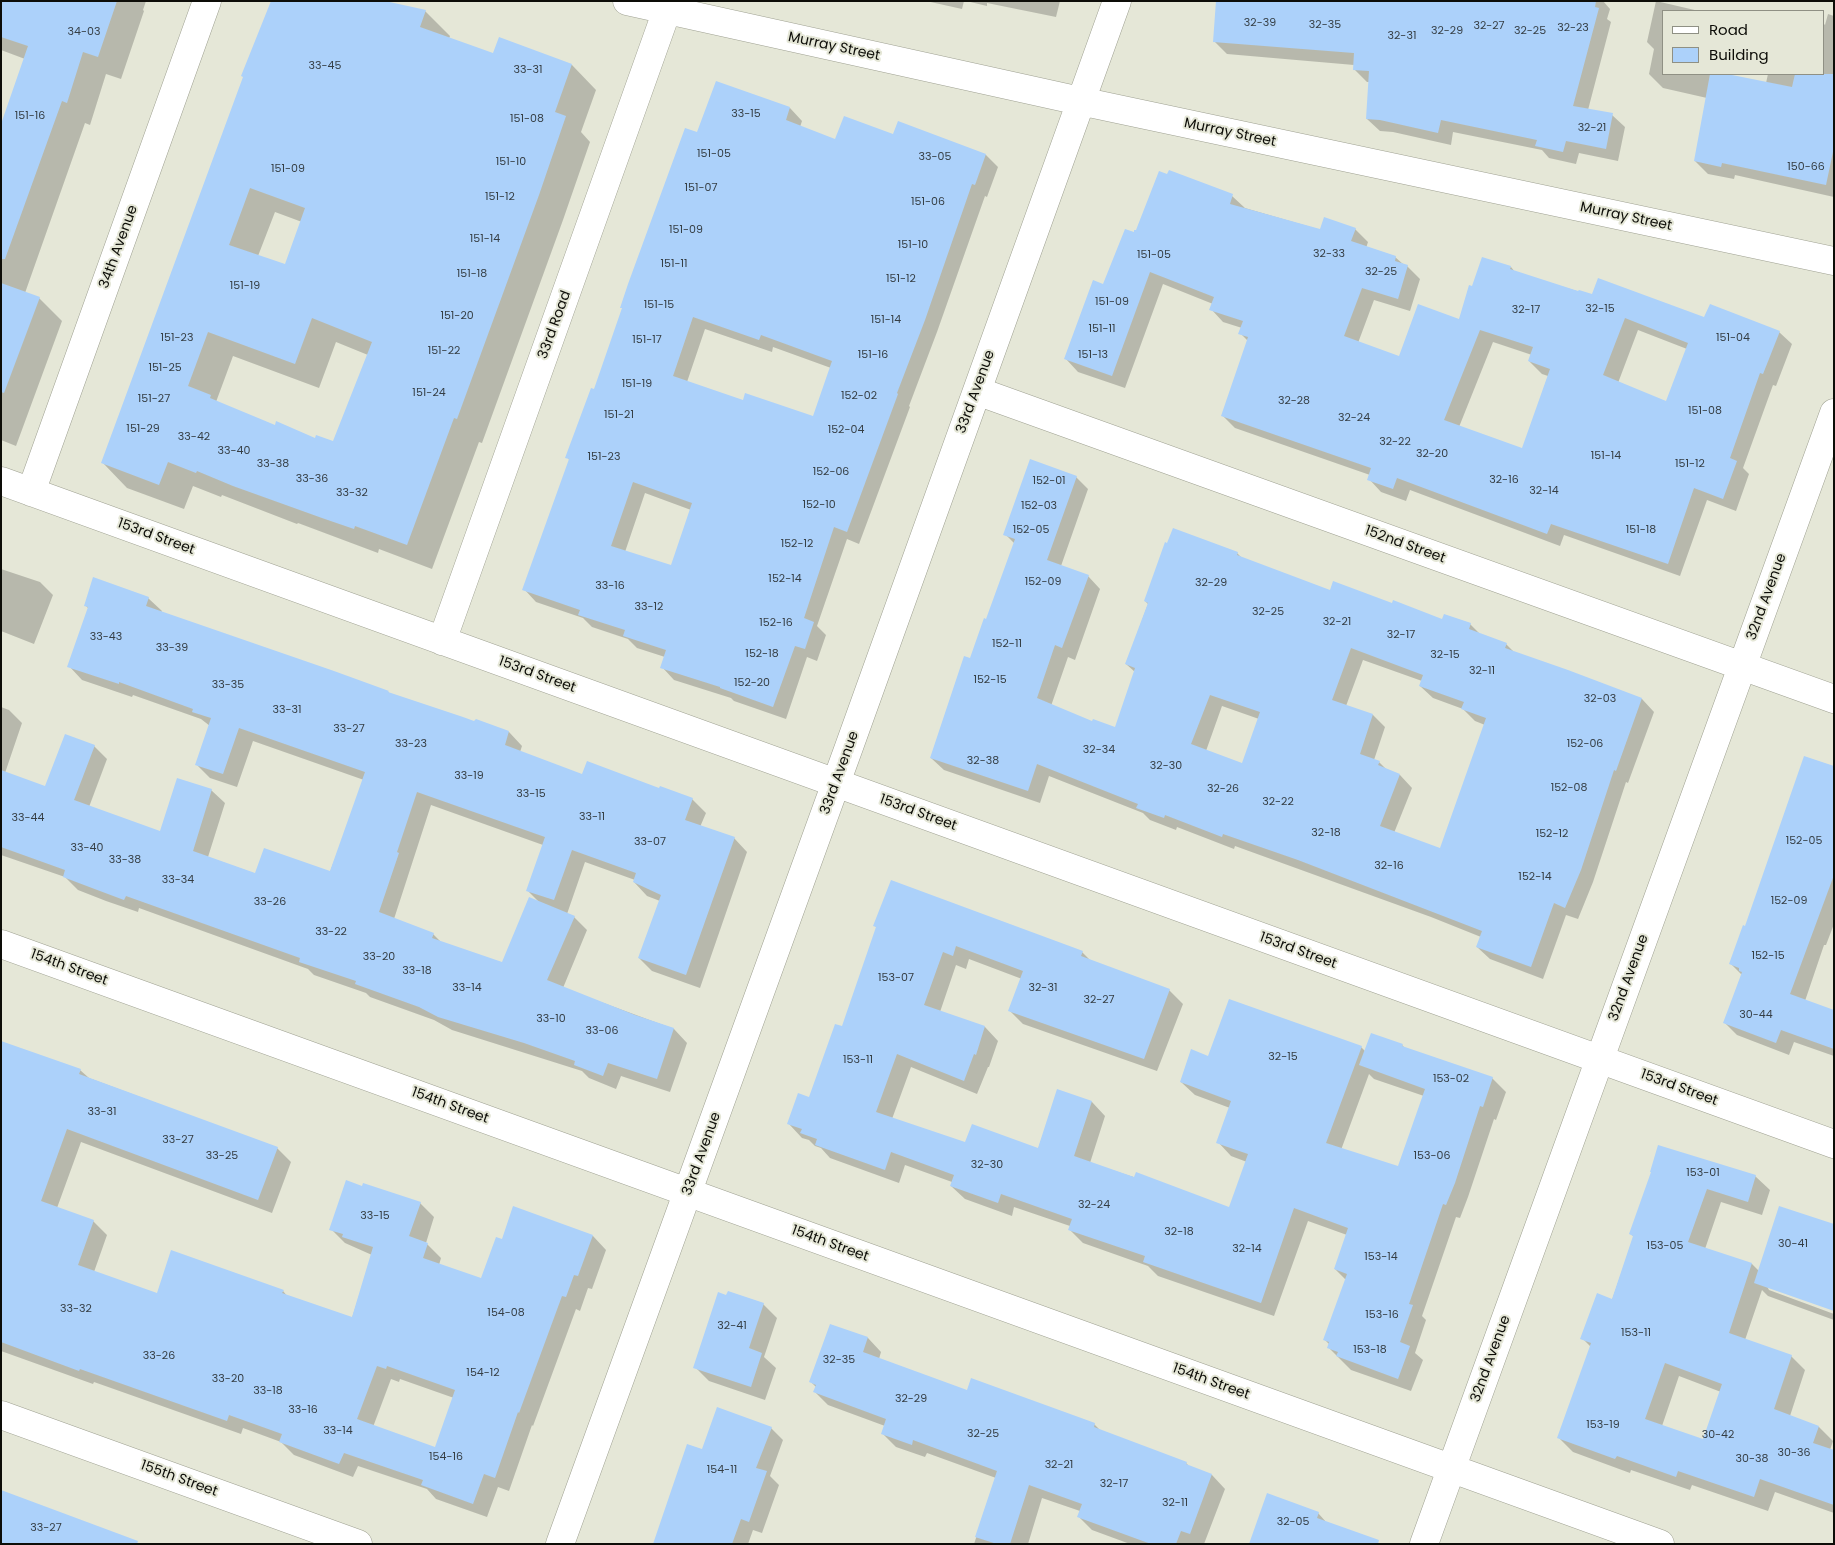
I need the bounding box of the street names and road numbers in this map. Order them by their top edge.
street label: Murray Street [787,29,881,65]
street label: Murray Street [1183,115,1277,151]
street label: Murray Street [1579,199,1673,235]
street label: 34th Avenue [96,203,142,291]
street label: 33rd Road [535,289,575,361]
street label: 33rd Avenue [953,348,999,436]
street label: 153rd Street [115,515,197,559]
street label: 152nd Street [1362,523,1448,567]
street label: 32nd Avenue [1744,551,1790,643]
street label: 153rd Street [496,653,578,697]
street label: 33rd Avenue [817,729,863,817]
street label: 153rd Street [877,791,959,835]
street label: 153rd Street [1257,929,1339,973]
street label: 32nd Avenue [1606,932,1652,1024]
street label: 154th Street [28,946,110,990]
street label: 153rd Street [1638,1066,1720,1110]
street label: 154th Street [409,1084,491,1128]
street label: 33rd Avenue [679,1110,725,1198]
street label: 154th Street [789,1222,871,1266]
street label: 32nd Avenue [1468,1313,1514,1405]
street label: 154th Street [1170,1360,1252,1404]
street label: 155th Street [138,1457,220,1501]

